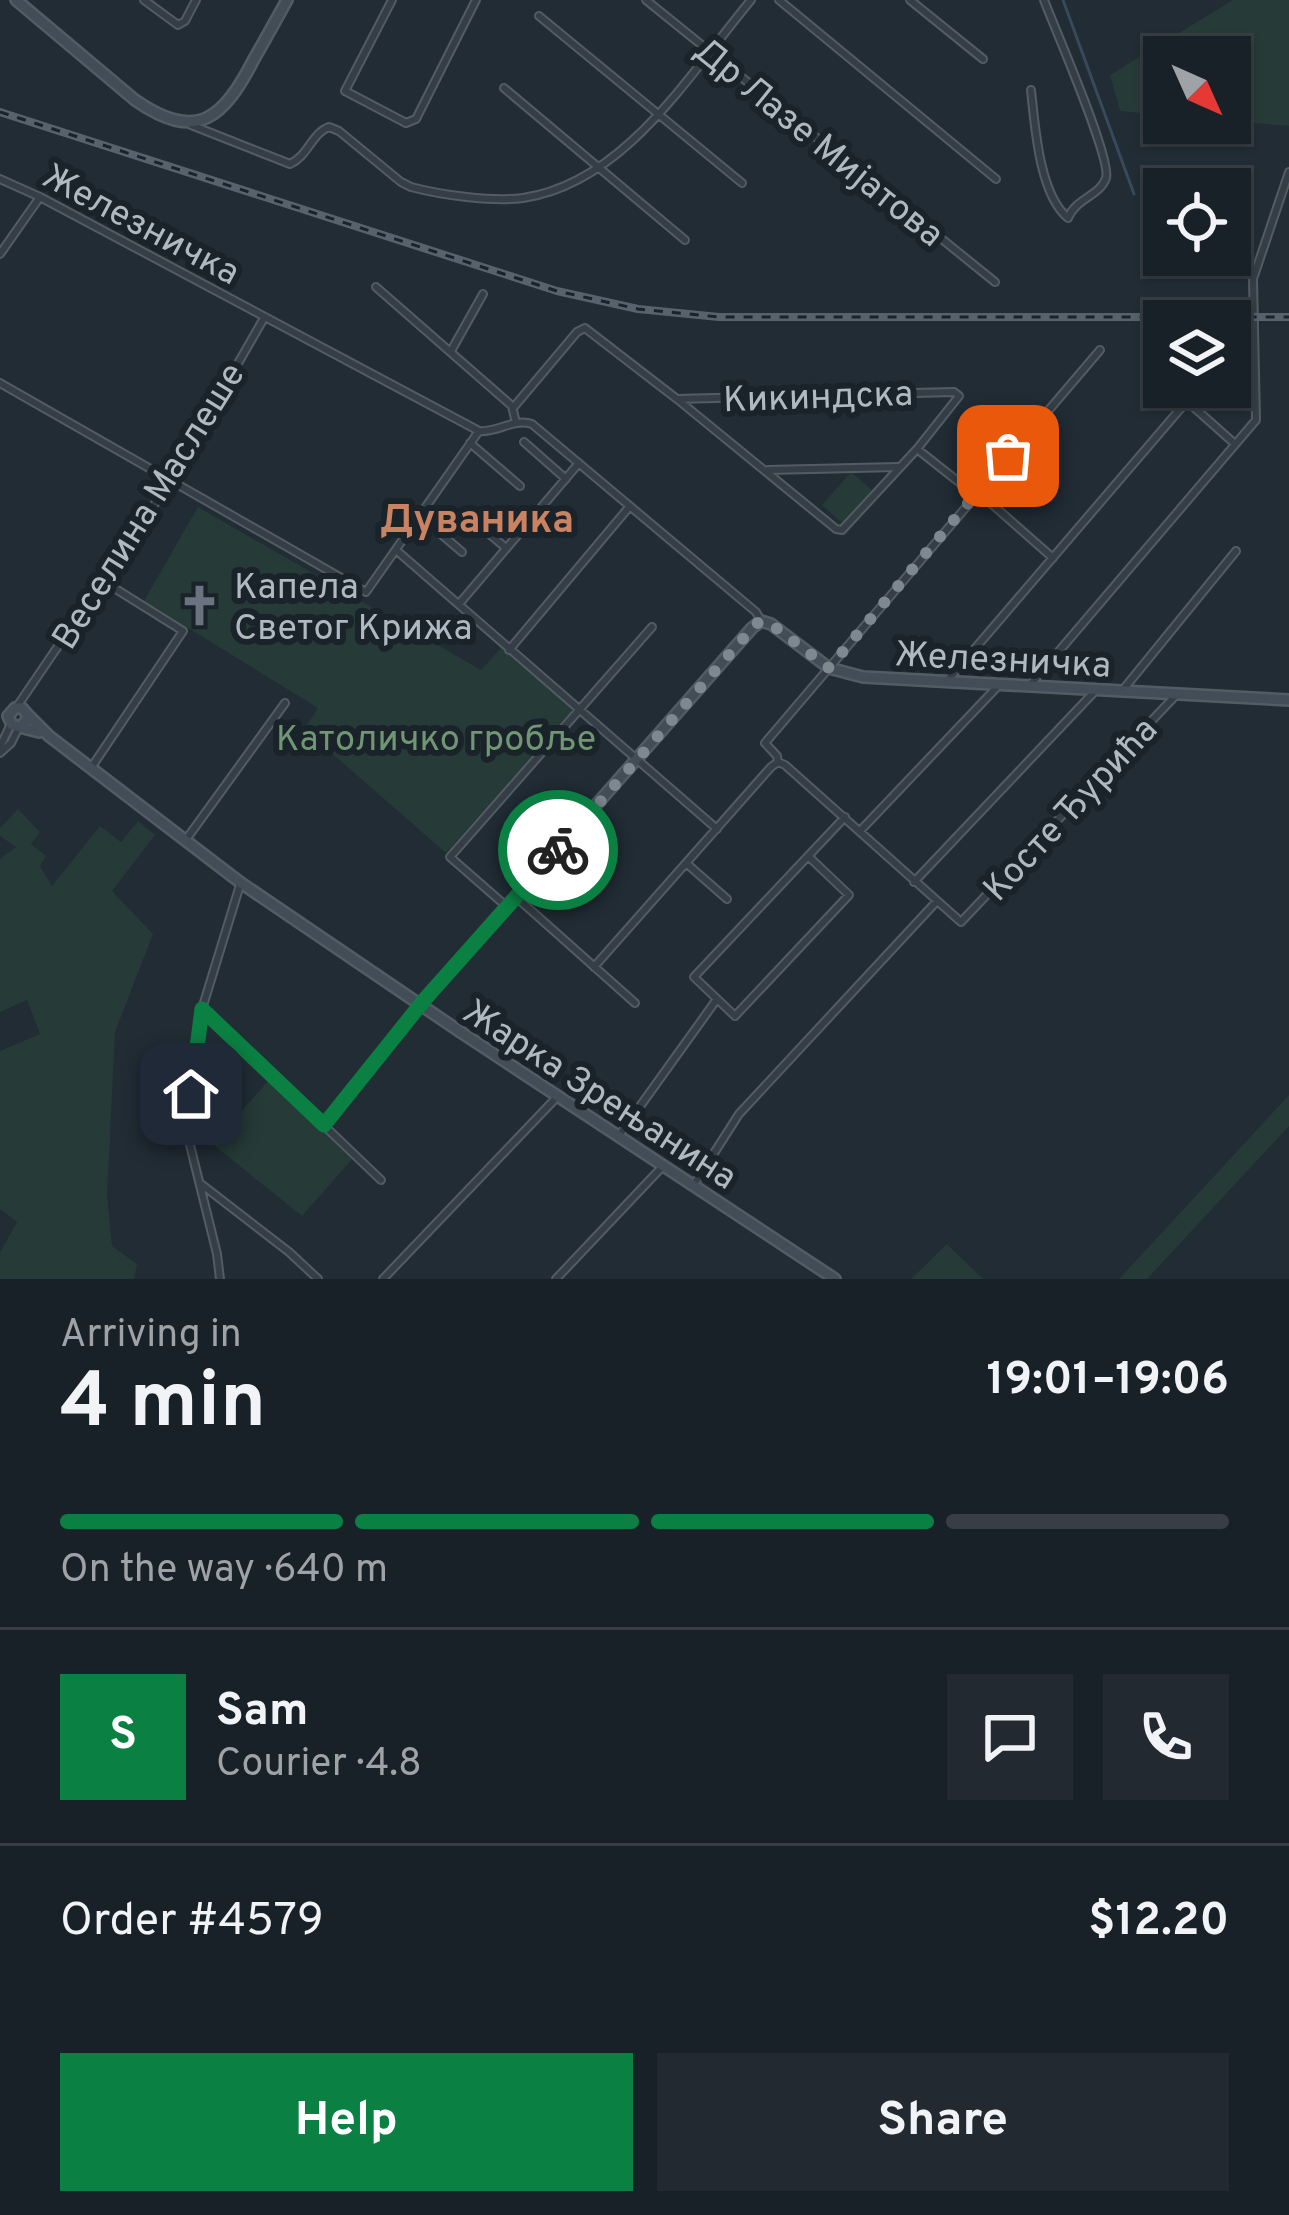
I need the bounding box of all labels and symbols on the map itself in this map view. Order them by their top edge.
street label: Др Лазе Мијатова [683,29,952,259]
north arrow [1143,36,1251,144]
street label: Железничка [34,155,247,298]
street label: Веселина Маслеше [44,355,257,659]
street label: Кикиндска [722,373,914,425]
pin [957,405,1059,507]
district label: Дуваника [380,498,574,547]
place label: Капела Светог Крижа [234,566,473,653]
church icon: Капела Светог Крижа [177,583,223,629]
street label: Железничка [893,633,1112,691]
street label: Косте Ђурића [975,709,1169,913]
park label: Католичко гробље [276,718,596,764]
courier [498,790,618,910]
street label: Жарка Зрењанина [453,991,744,1202]
pin [140,1043,242,1145]

